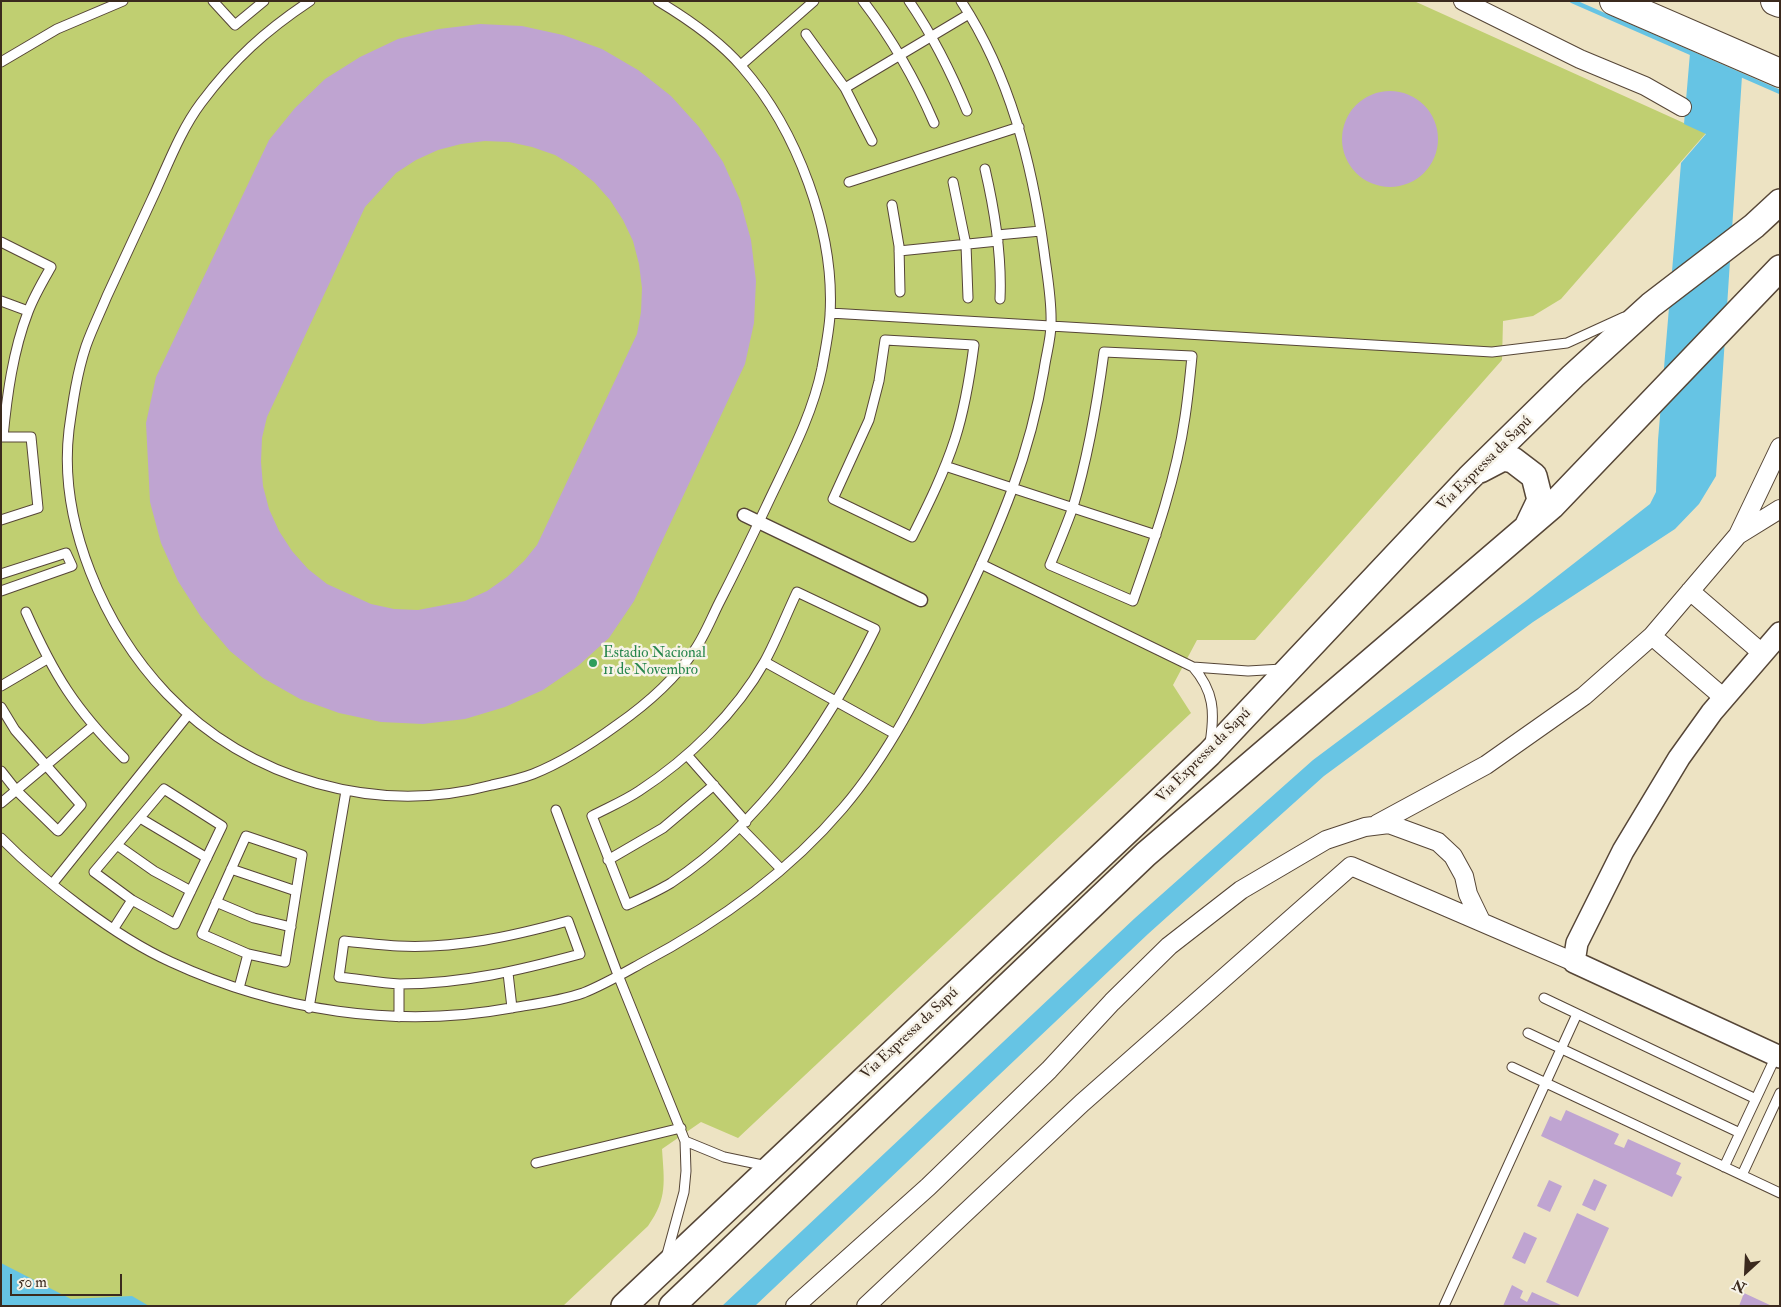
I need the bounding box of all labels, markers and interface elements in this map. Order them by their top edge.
street label: Via Expressa da Sapú [1434,413,1536,515]
place label: Estadio Nacional 11 de Novembro [603,645,706,680]
marker: Estadio Nacional 11 de Novembro [587,657,599,669]
street label: Via Expressa da Sapú [1153,705,1255,807]
street label: Via Expressa da Sapú [857,984,963,1084]
north arrow [1721,1247,1771,1297]
scale bar [12,1264,125,1296]
text: 50 m [18,1273,47,1292]
text: N [1730,1276,1749,1296]

